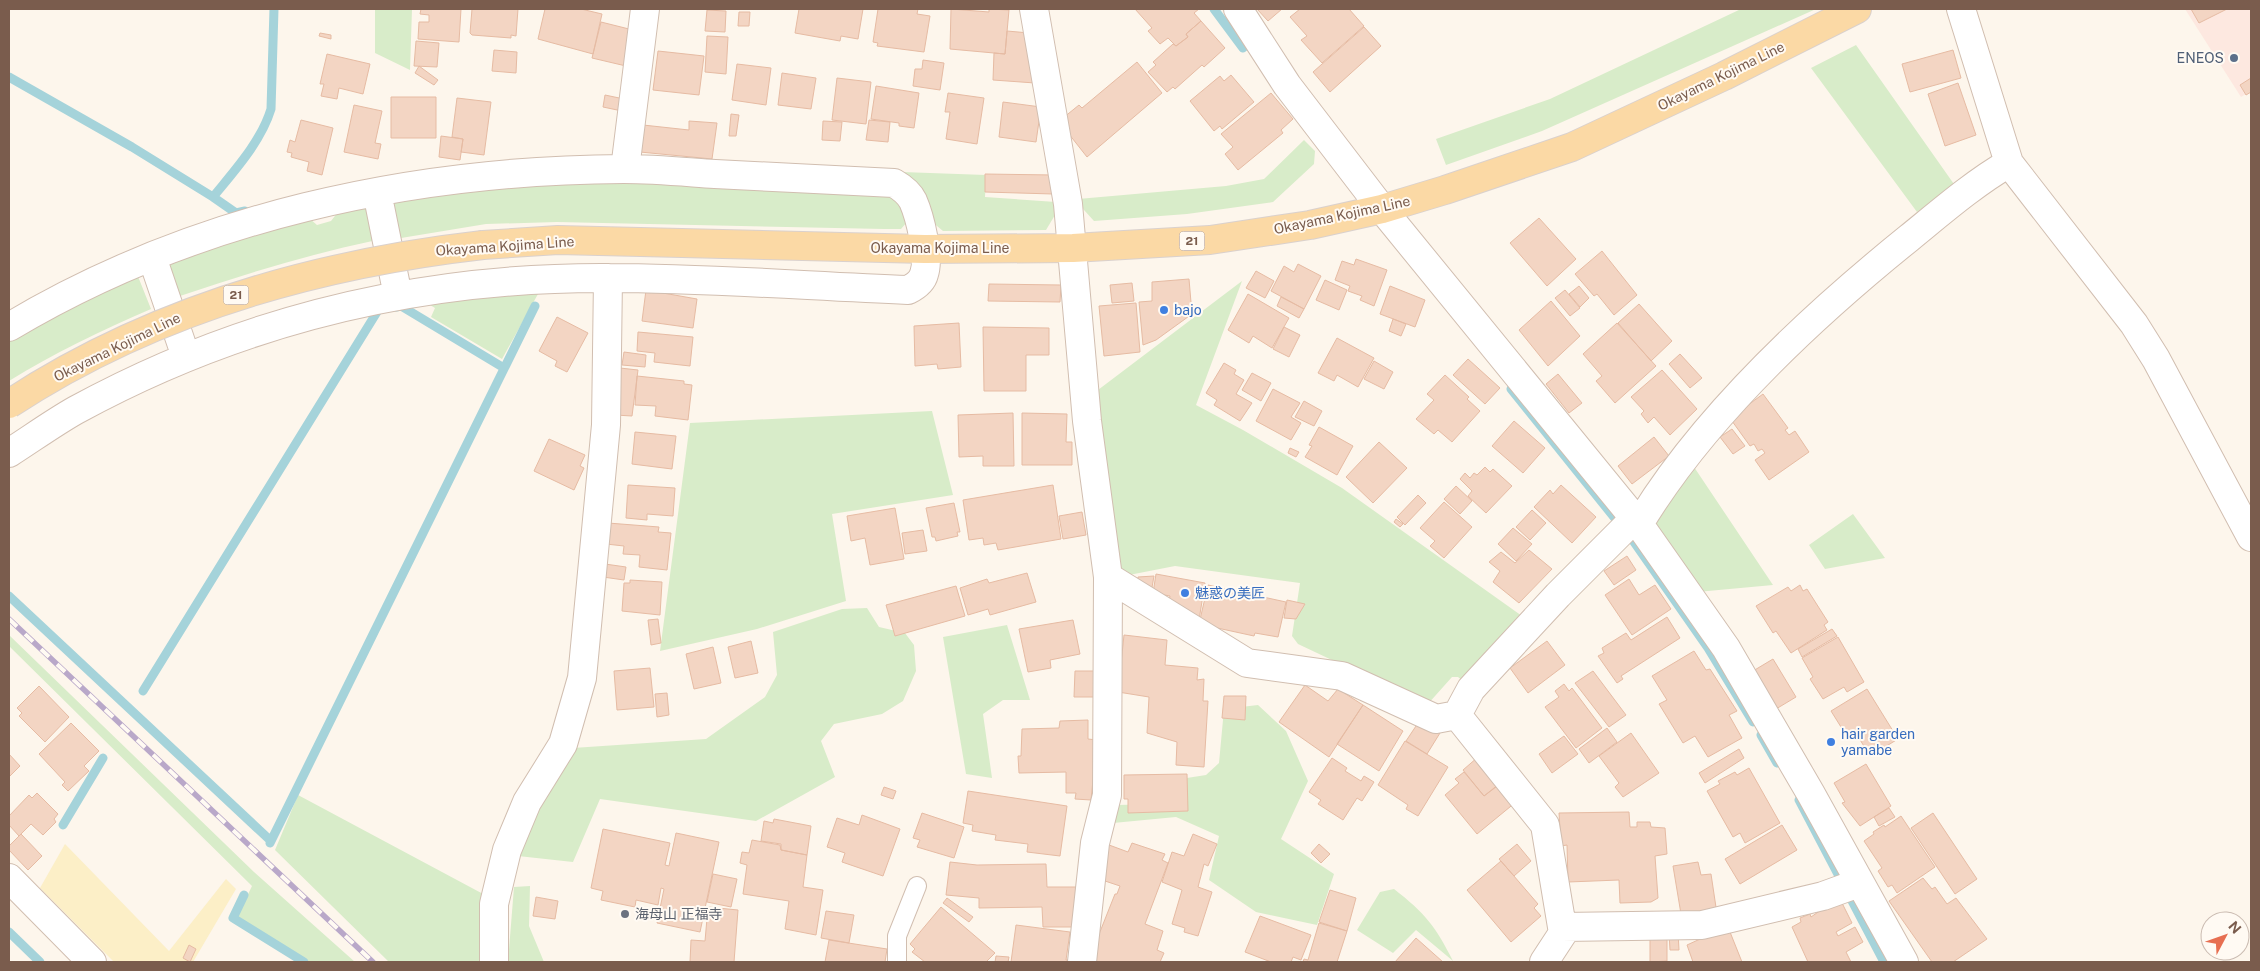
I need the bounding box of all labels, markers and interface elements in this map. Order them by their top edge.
street label: Okayama Kojima Line [1655,38,1787,114]
place label: ENEOS [2176,50,2224,66]
marker: ENEOS [2228,52,2240,64]
street label: Okayama Kojima Line [1272,193,1412,237]
road number: 21 [1180,232,1204,250]
street label: Okayama Kojima Line [435,233,575,259]
street label: Okayama Kojima Line [871,240,1010,256]
road number: 21 [224,286,248,304]
place label: bajo [1174,302,1202,318]
marker: bajo [1158,304,1170,316]
street label: Okayama Kojima Line [51,309,183,385]
place label: 魅惑の美匠 [1195,585,1265,601]
marker: 魅惑の美匠 [1179,587,1191,599]
place label: hair garden yamabe [1841,726,1915,758]
marker: hair garden yamabe [1825,736,1837,748]
place label: 海母山 正福寺 [635,906,722,922]
marker: 海母山 正福寺 [619,908,631,920]
north arrow [2200,911,2250,961]
text: N [2225,918,2244,937]

